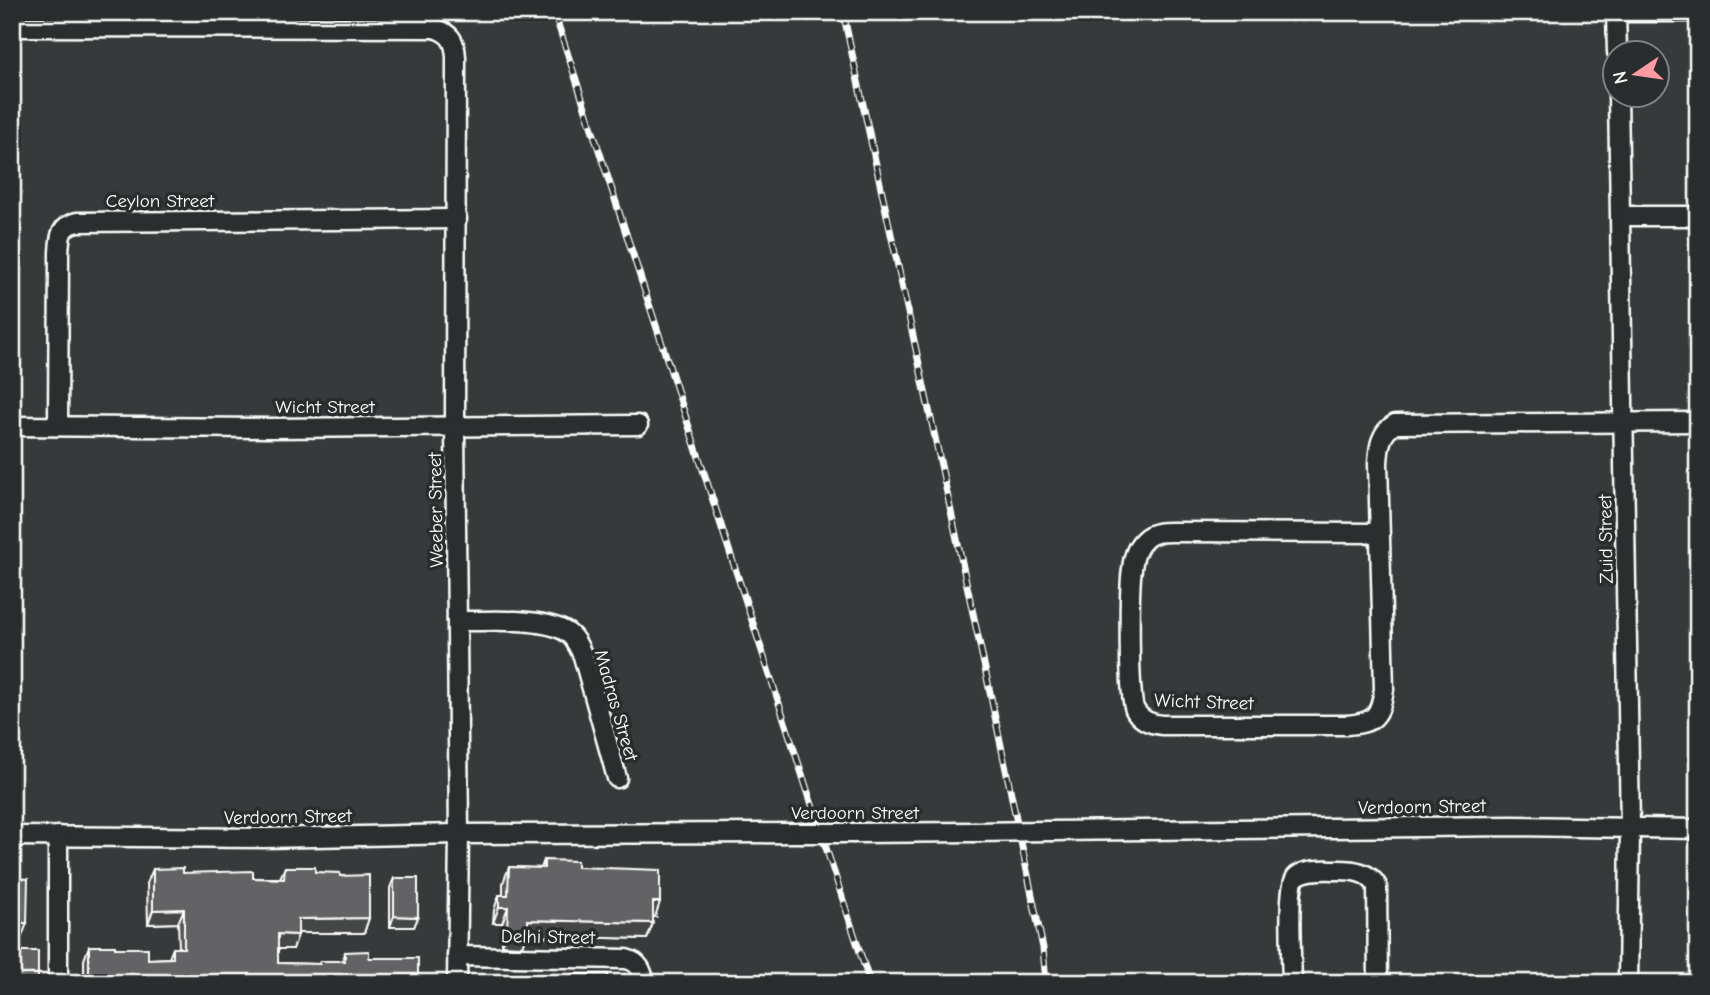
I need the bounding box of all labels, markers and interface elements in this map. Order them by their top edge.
north arrow [1602,38,1672,108]
text: N [1608,69,1633,86]
street label: Ceylon Street [106,190,215,212]
street label: Wicht Street [275,396,375,418]
street label: Weeber Street [424,452,448,568]
street label: Zuid Street [1594,494,1618,584]
street label: Madras Street [590,647,643,764]
street label: Wicht Street [1154,689,1255,715]
street label: Verdoorn Street [1358,795,1487,819]
street label: Verdoorn Street [791,802,919,824]
street label: Verdoorn Street [224,805,353,829]
street label: Delhi Street [501,925,596,949]

